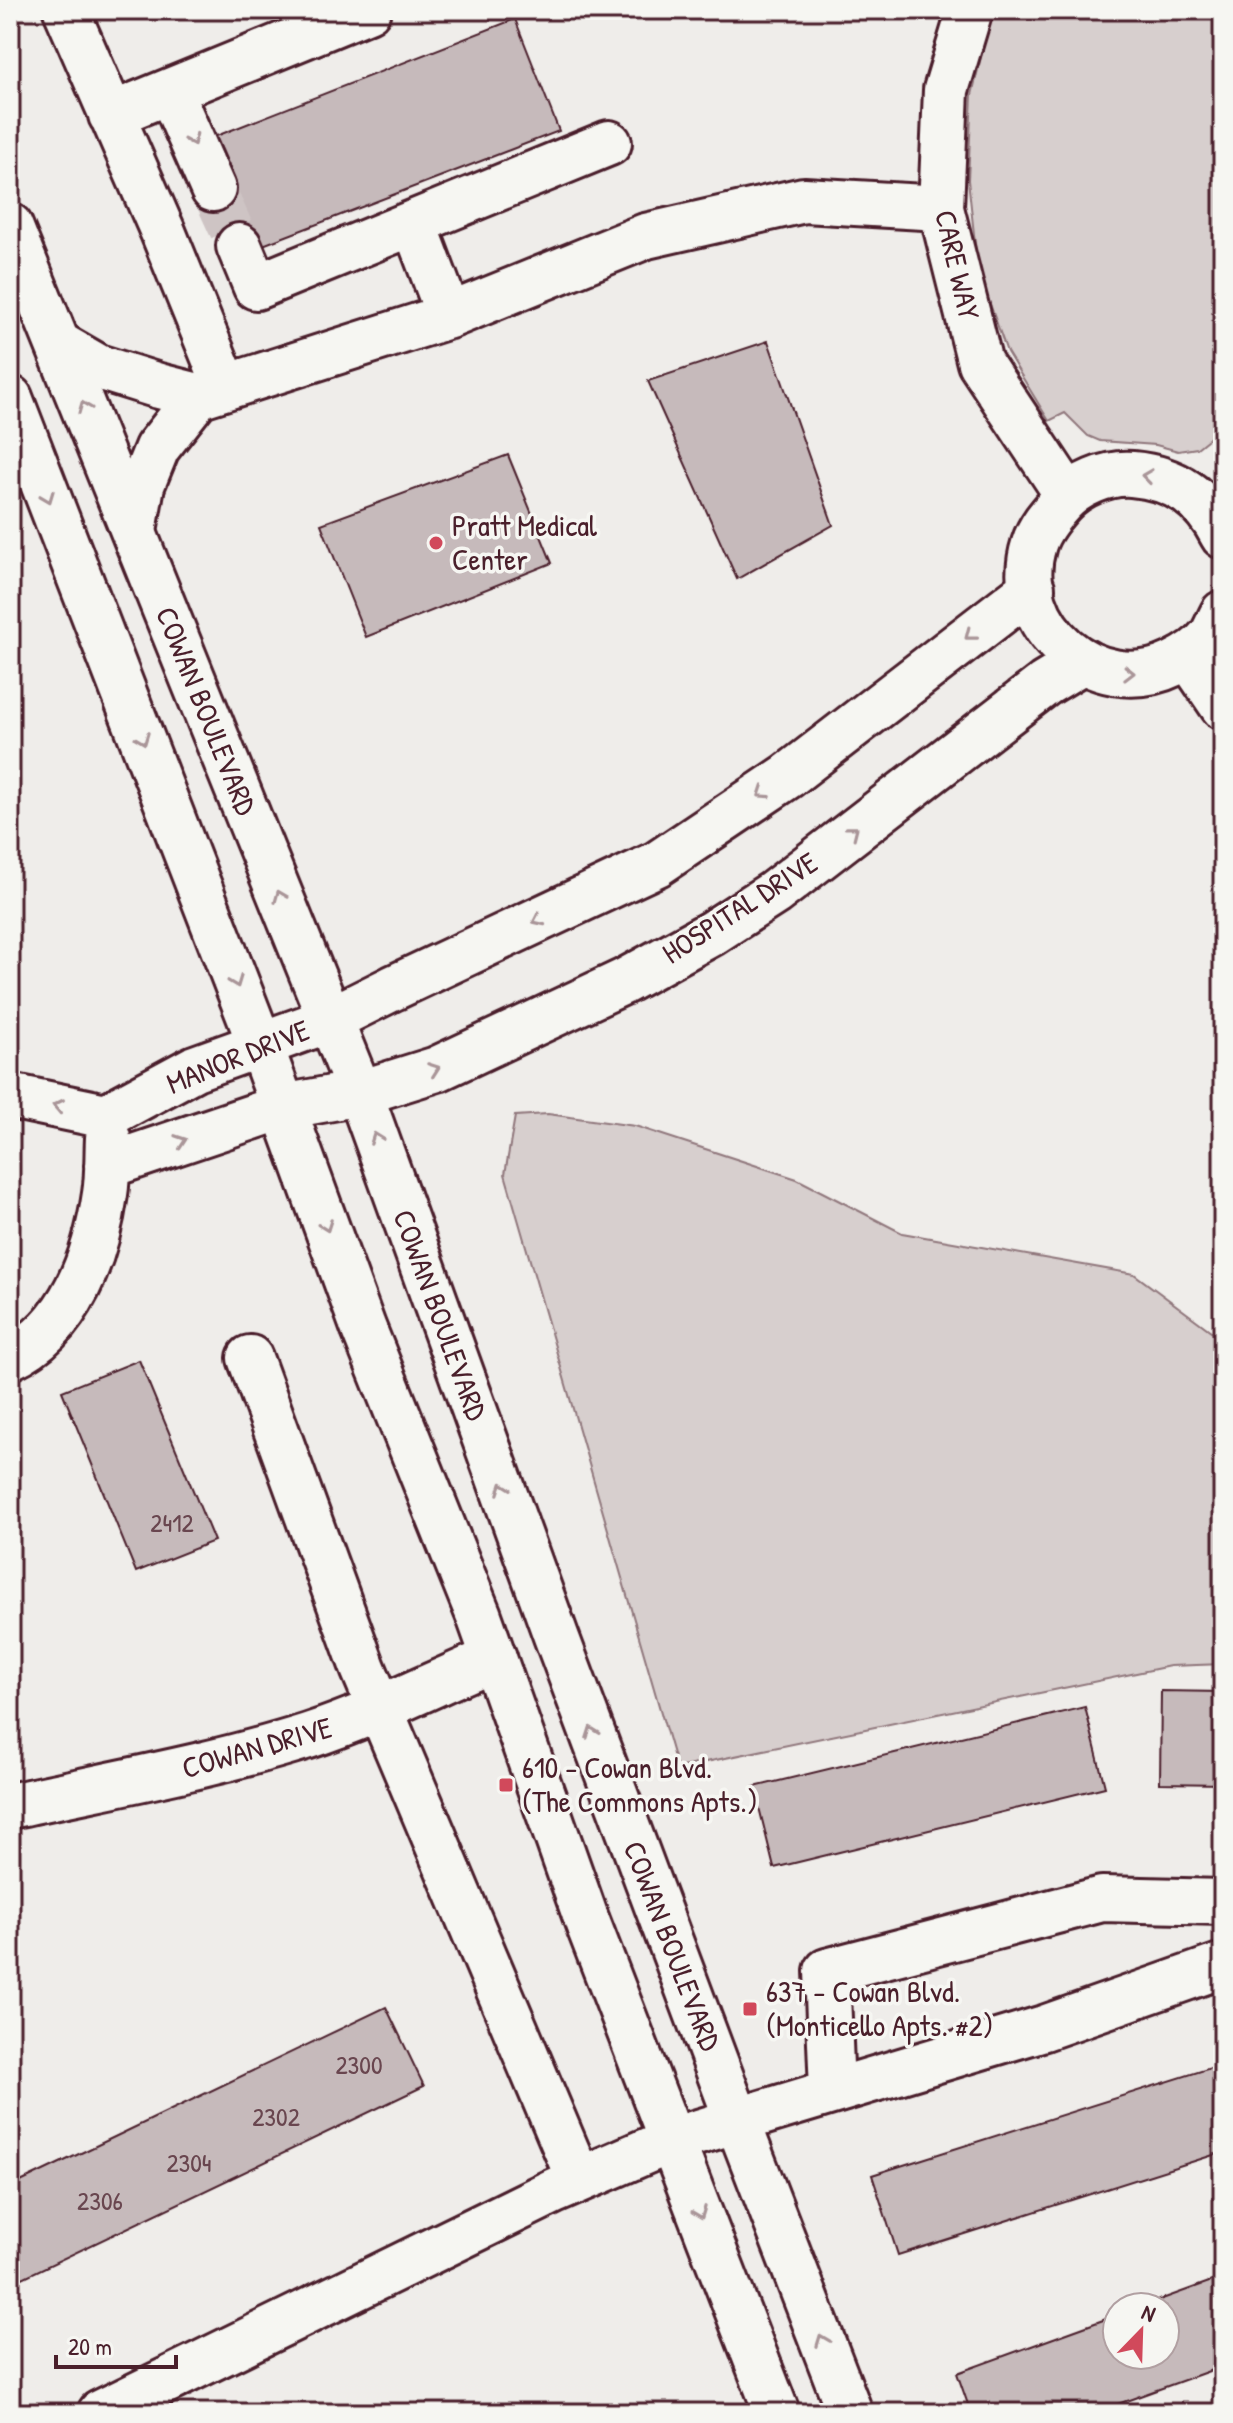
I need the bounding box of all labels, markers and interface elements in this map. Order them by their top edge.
one-way arrow [182,132,198,146]
street label: CARE WAY [926,206,990,323]
one-way arrow [78,401,94,415]
one-way arrow [1140,468,1154,485]
one-way arrow [39,489,55,503]
place label: Pratt Medical Center [452,505,597,579]
marker: Pratt Medical Center [427,534,445,552]
street label: COWAN BOULEVARD [147,601,267,821]
one-way arrow [964,626,979,640]
one-way arrow [1123,664,1136,681]
one-way arrow [133,731,150,745]
one-way arrow [758,783,772,798]
one-way arrow [844,826,859,840]
street label: HOSPITAL DRIVE [654,842,825,972]
one-way arrow [273,890,290,904]
one-way arrow [531,910,546,926]
one-way arrow [226,974,243,988]
street label: MANOR DRIVE [160,1009,315,1103]
one-way arrow [426,1062,440,1079]
one-way arrow [52,1098,65,1115]
one-way arrow [370,1131,386,1145]
one-way arrow [173,1134,187,1150]
street label: COWAN BOULEVARD [384,1204,498,1426]
one-way arrow [316,1218,333,1232]
one-way arrow [496,1481,512,1495]
house number: 2412 [150,1505,194,1540]
street label: COWAN DRIVE [177,1707,336,1788]
one-way arrow [585,1726,602,1740]
place label: 610 - Cowan Blvd. (The Commons Apts.) [522,1747,758,1821]
marker: 610 - Cowan Blvd. (The Commons Apts.) [497,1776,515,1794]
street label: COWAN BOULEVARD [615,1835,732,2057]
place label: 637 - Cowan Blvd. (Monticello Apts. #2) [766,1971,993,2045]
marker: 637 - Cowan Blvd. (Monticello Apts. #2) [741,2000,759,2018]
house number: 2300 [335,2047,383,2082]
house number: 2302 [252,2099,300,2134]
house number: 2304 [166,2145,212,2180]
house number: 2306 [77,2183,123,2218]
one-way arrow [690,2205,707,2219]
north arrow [1101,2291,1181,2371]
text: N [1138,2296,1160,2329]
scale bar [56,2319,176,2369]
text: 20 m [68,2330,112,2362]
one-way arrow [815,2334,832,2348]

